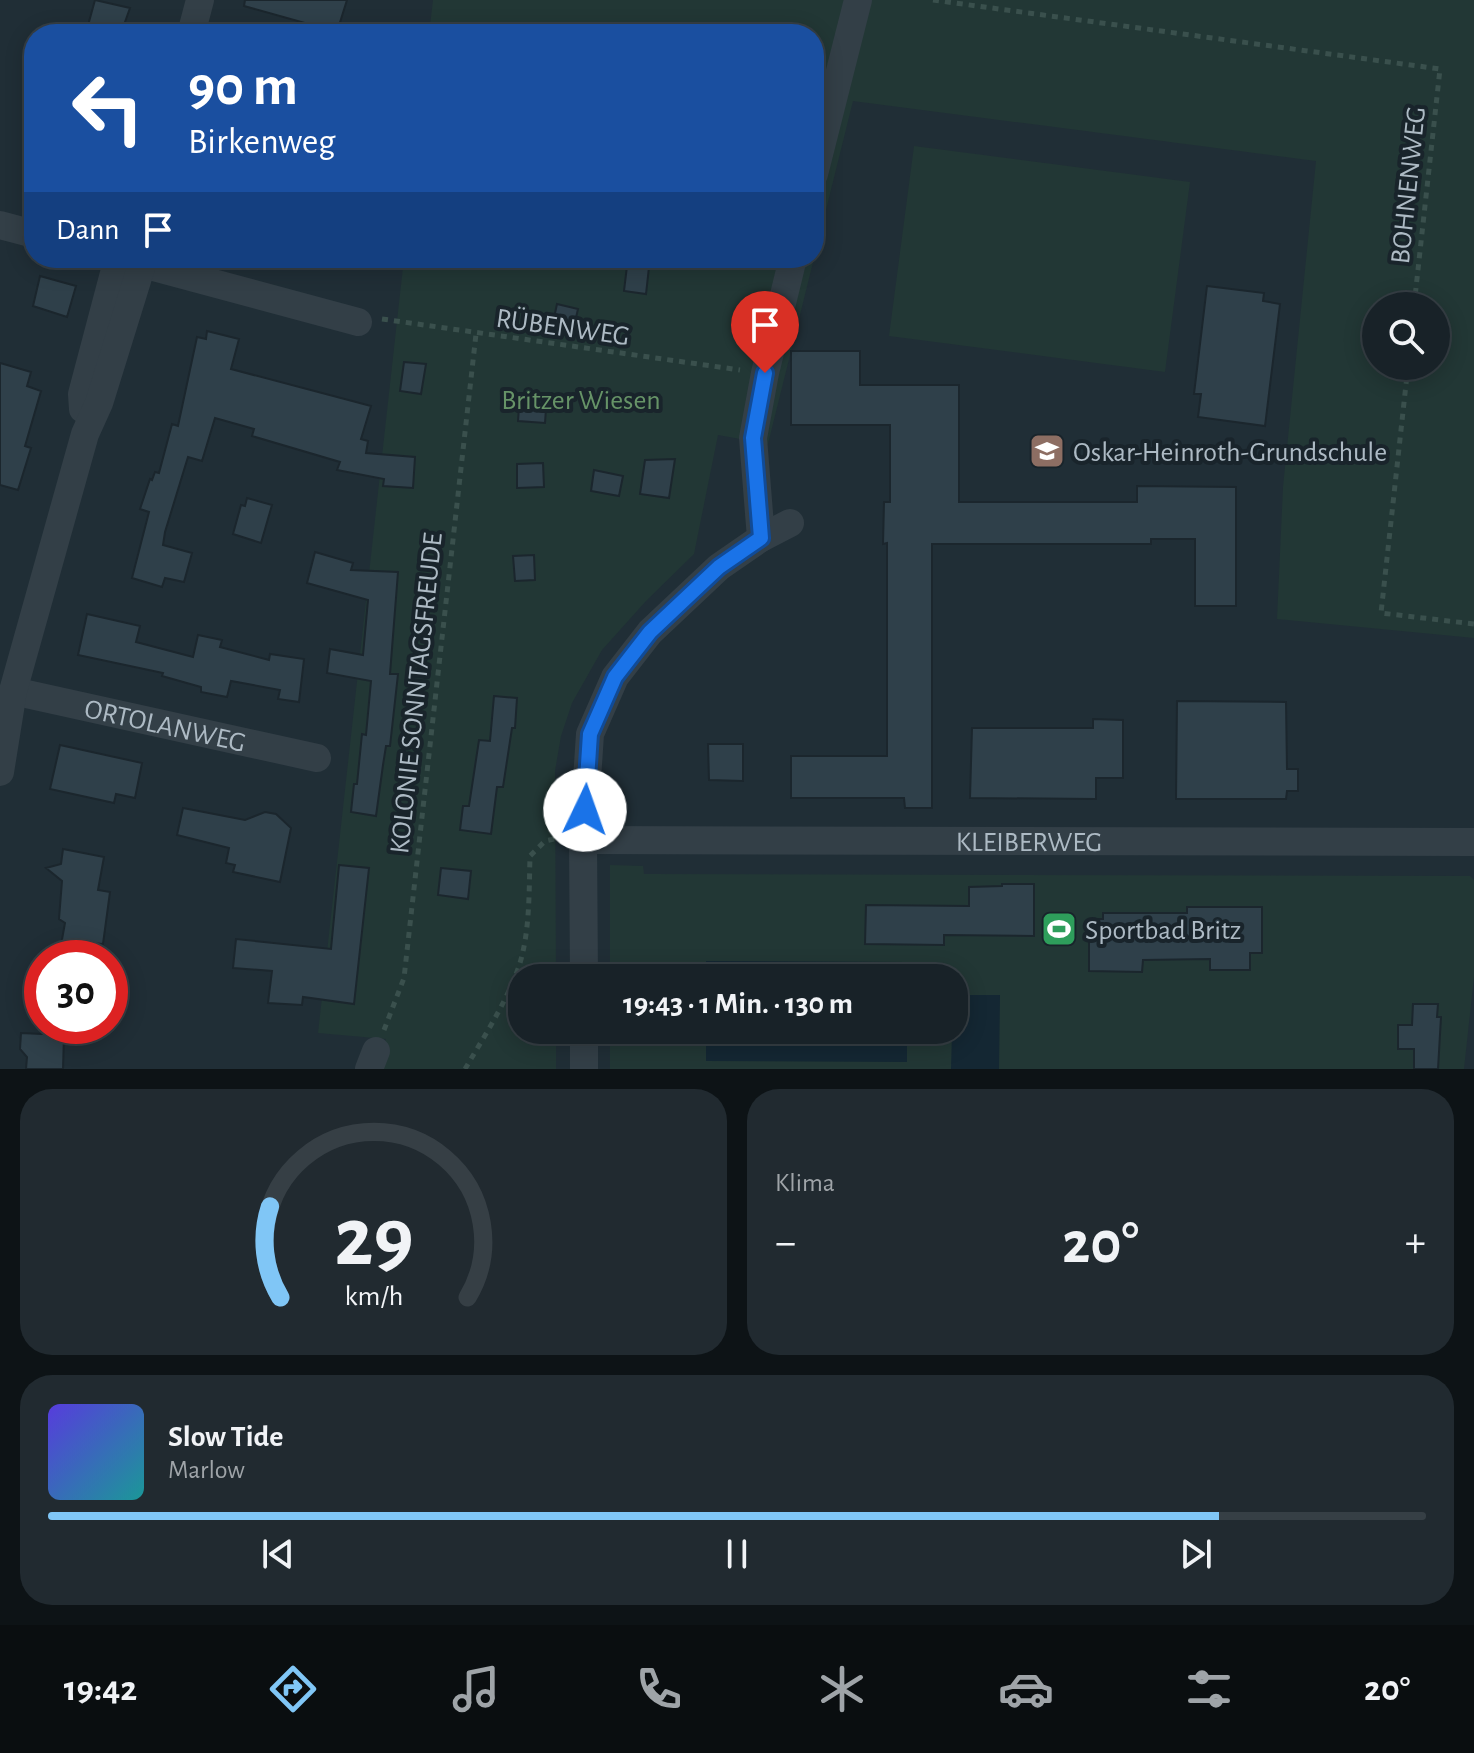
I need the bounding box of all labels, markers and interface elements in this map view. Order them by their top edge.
icon: left [56,56,160,160]
text: 90 m [188,59,298,115]
street label: BOHNENWEG [1387,105,1431,265]
text: Birkenweg [188,124,336,160]
icon: arrive [136,208,180,252]
text: Dann [56,215,120,245]
pin [731,291,799,373]
map controls [1362,292,1450,380]
button: search [1362,292,1450,380]
street label: RÜBENWEG [494,303,632,351]
icon: arrive [743,303,787,347]
park label: Britzer Wiesen [501,387,661,415]
school or university icon: Oskar-Heinroth-Grundschule [1028,432,1066,470]
place label: Oskar-Heinroth-Grundschule [1073,439,1387,467]
street label: KOLONIE SONNTAGSFREUDE [386,531,448,855]
street label: ORTOLANWEG [82,695,248,758]
position arrow [543,768,627,852]
street label: KLEIBERWEG [956,829,1102,857]
sports icon: Sportbad Britz [1040,910,1078,948]
place label: Sportbad Britz [1085,917,1241,945]
speed limit sign: 30 [24,940,128,1044]
text: 19:43 · 1 Min. · 130 m [623,989,853,1019]
text: Klima [775,1170,835,1196]
text: 29 [334,1197,413,1281]
text: 20° [1062,1214,1139,1274]
text: − [775,1221,796,1265]
text: + [1405,1221,1426,1265]
text: km/h [344,1282,403,1311]
text: Slow Tide [168,1422,283,1452]
text: Marlow [168,1457,245,1483]
icon: previous [256,1532,300,1576]
icon: pause [715,1532,759,1576]
icon: next [1174,1532,1218,1576]
icon: directions [265,1661,321,1717]
icon: music [448,1661,504,1717]
icon: phone [631,1661,687,1717]
icon: climate [814,1661,870,1717]
icon: car [998,1661,1054,1717]
icon: filters [1181,1661,1237,1717]
text: 19:42 [64,1671,137,1707]
text: 20° [1364,1671,1410,1707]

